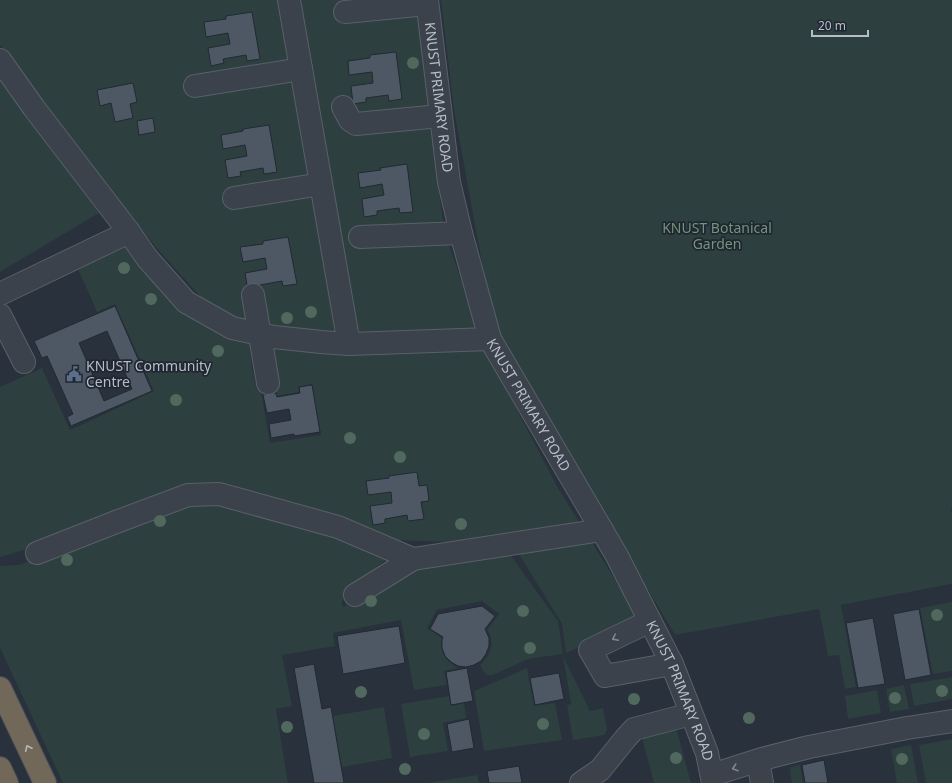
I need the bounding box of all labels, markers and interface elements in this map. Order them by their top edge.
scale bar [812,12,868,38]
text: 20 m [818,17,846,34]
street label: KNUST PRIMARY ROAD [421,21,458,173]
park label: KNUST Botanical Garden [662,218,772,253]
street label: KNUST PRIMARY ROAD [483,335,575,475]
place label: KNUST Community Centre [86,356,212,391]
public building icon: KNUST Community Centre [65,365,83,383]
street label: KNUST PRIMARY ROAD [642,617,718,762]
one-way arrow [612,633,619,641]
one-way arrow [25,744,33,752]
one-way arrow [732,763,739,772]

